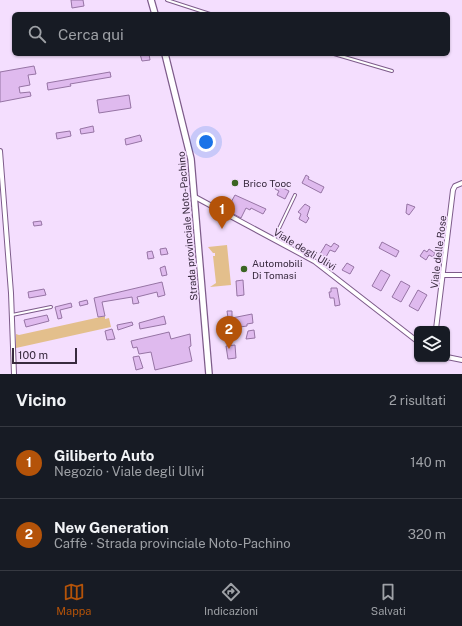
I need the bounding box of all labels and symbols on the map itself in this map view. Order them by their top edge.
your location [196,132,216,152]
street label: Strada provinciale Noto-Pachino [174,151,199,301]
place label: Brico Tooc [243,177,292,189]
marker: Brico Tooc [230,178,240,188]
pin: 1 [209,196,235,229]
street label: Viale delle Rose [428,214,448,289]
street label: Viale degli Ulivi [271,226,339,272]
place label: Automobili Di Tomasi [252,257,303,281]
marker: Automobili Di Tomasi [239,264,249,274]
pin: 2 [216,316,242,349]
scale bar [12,346,77,365]

